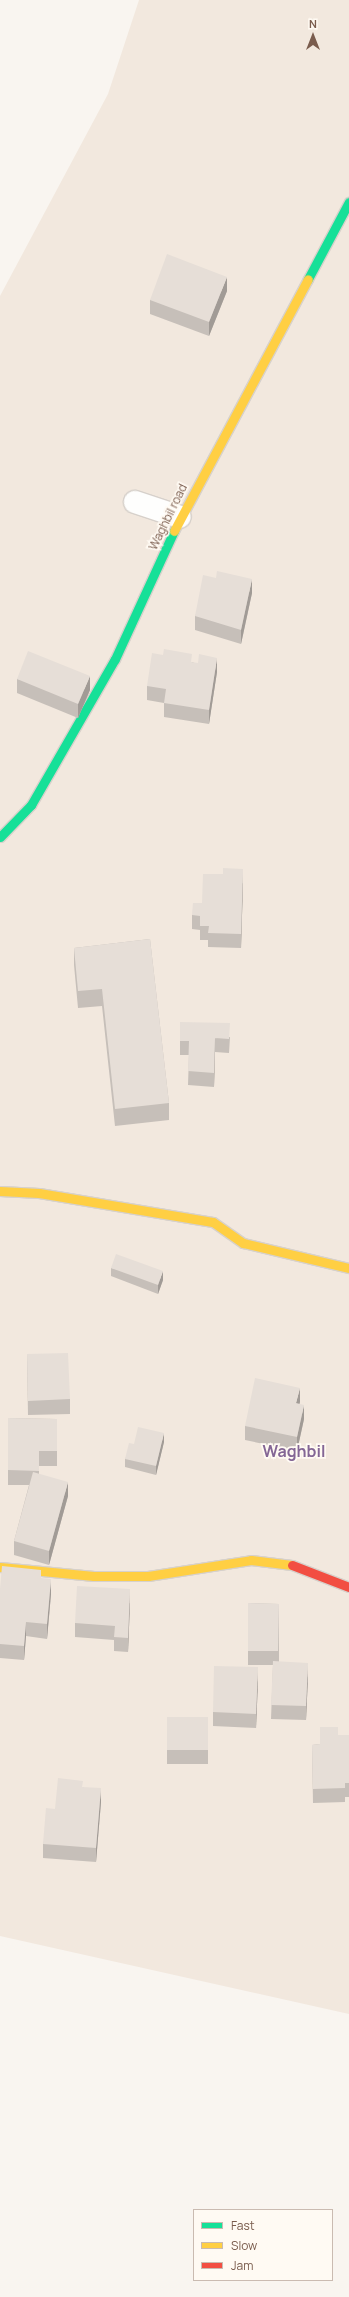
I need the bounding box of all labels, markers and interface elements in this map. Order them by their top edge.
north arrow [293,16,333,56]
text: N [309,16,317,31]
street label: Waghbil road [146,482,190,552]
district label: Waghbil [263,1441,325,1461]
legend [193,2209,333,2281]
text: Fast [231,2217,255,2234]
text: Slow [231,2237,257,2254]
text: Jam [231,2257,253,2274]

